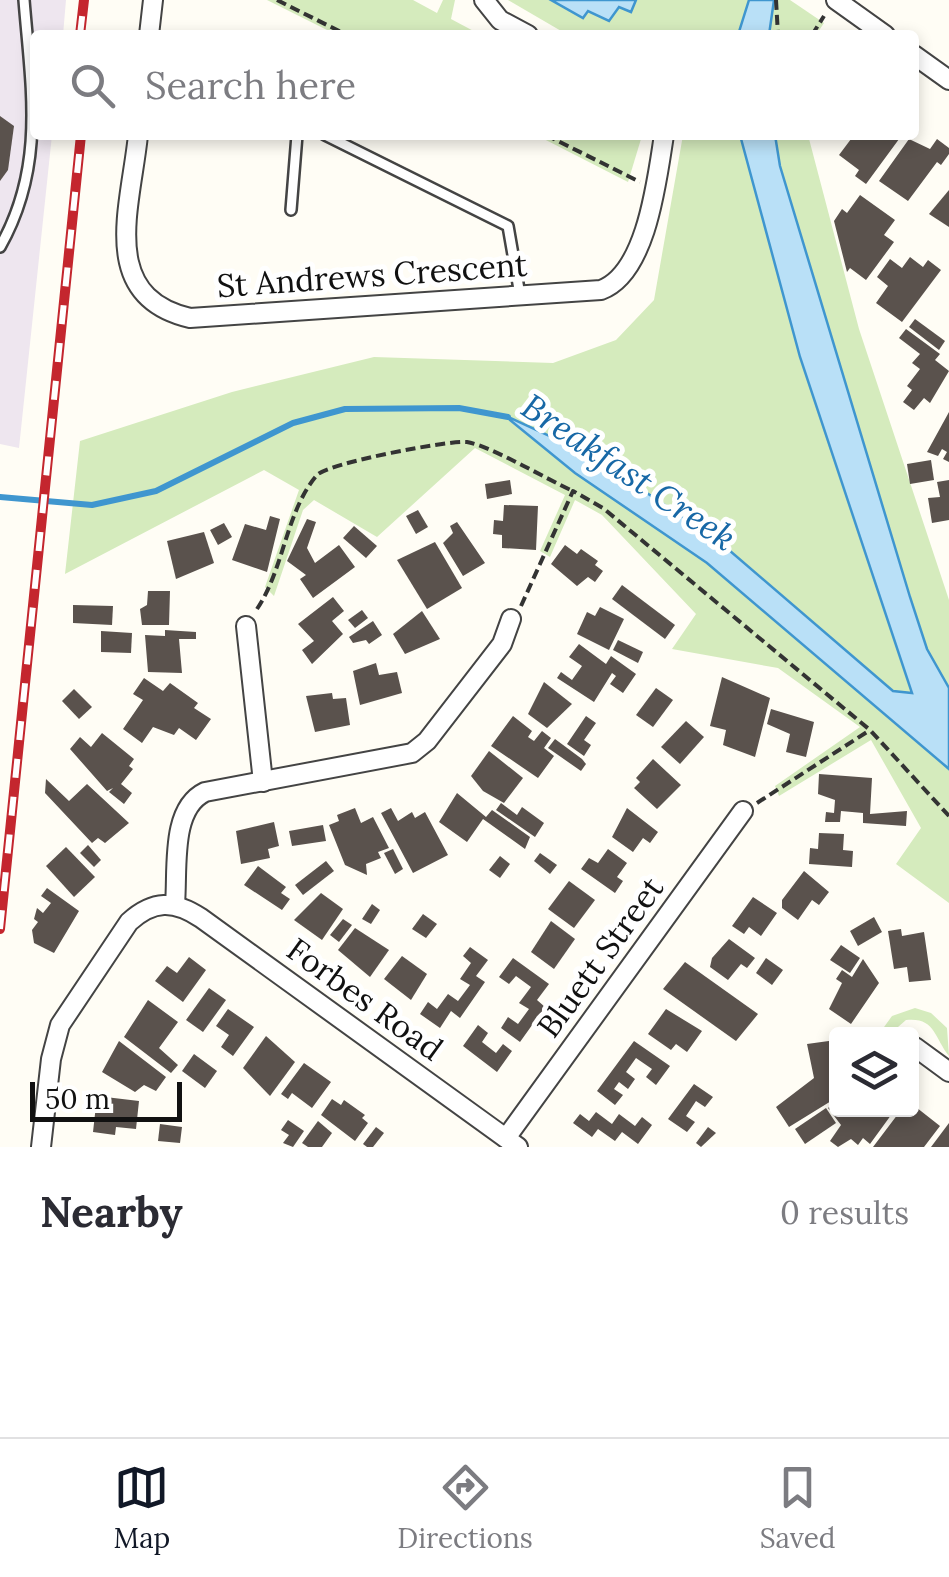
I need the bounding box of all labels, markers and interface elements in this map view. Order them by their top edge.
search box [30,30,919,140]
icon: search [65,58,120,113]
text: Search here [145,61,356,109]
street label: St Andrews Crescent [215,244,529,306]
water label: Breakfast Creek [513,384,745,560]
street label: Bluett Street [528,868,672,1045]
street label: Forbes Road [279,929,451,1069]
map controls [829,1027,919,1117]
button: layers [829,1027,919,1117]
scale bar [30,1077,182,1122]
text: 50 m [45,1081,110,1117]
text: Nearby [40,1185,183,1239]
text: 0 results [780,1192,909,1233]
tab: Map [113,1460,170,1556]
tab: Directions [397,1460,533,1556]
tab: Saved [760,1460,836,1556]

